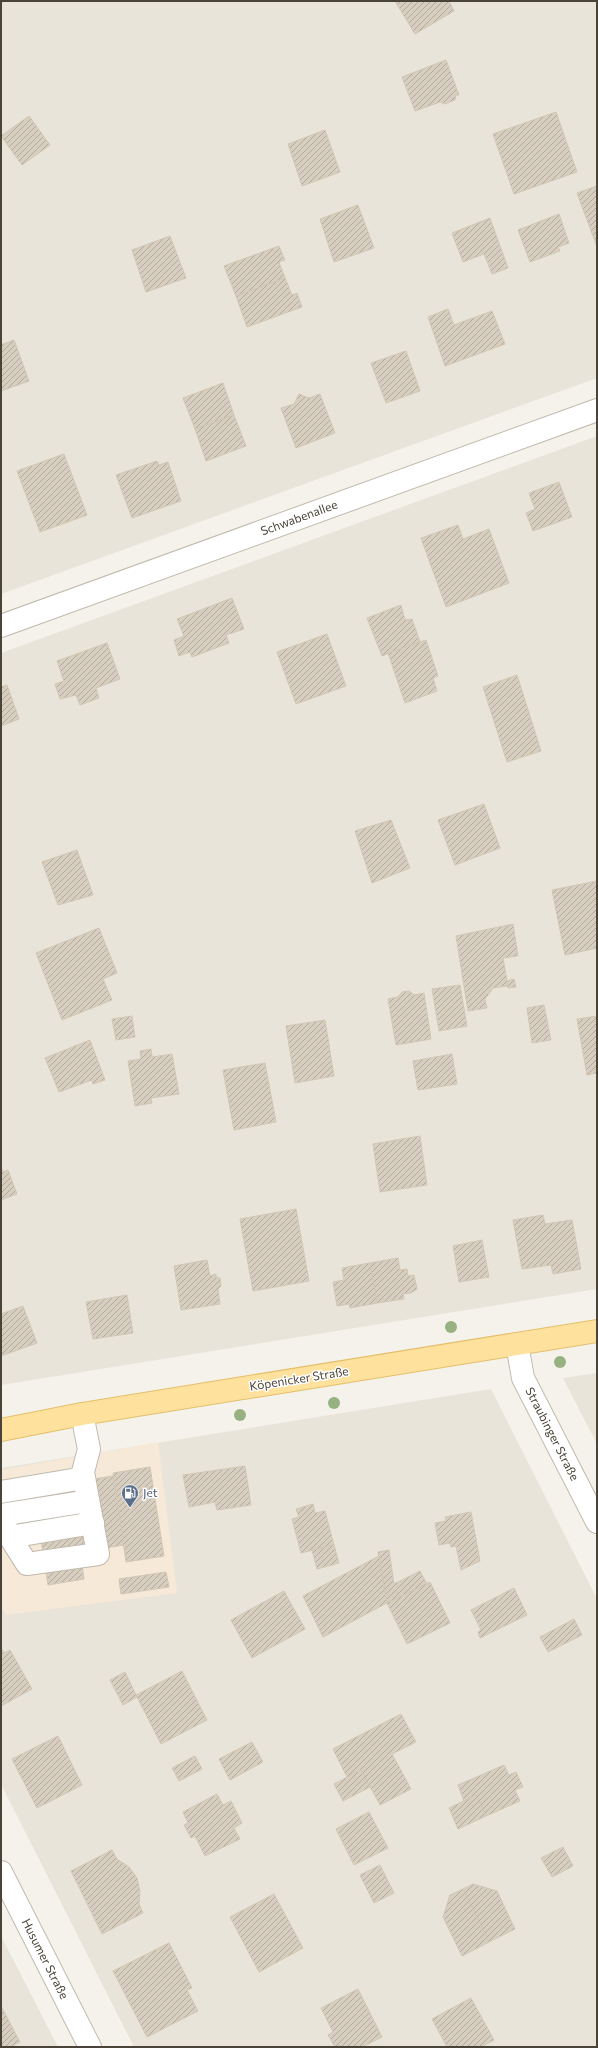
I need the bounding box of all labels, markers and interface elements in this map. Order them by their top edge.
street label: Schwabenallee [258,497,339,537]
street label: Köpenicker Straße [248,1363,349,1393]
street label: Straubinger Straße [523,1385,582,1482]
fuel station icon: Jet [120,1483,140,1508]
place label: Jet [143,1485,158,1500]
street label: Husumer Straße [20,1916,72,2001]

